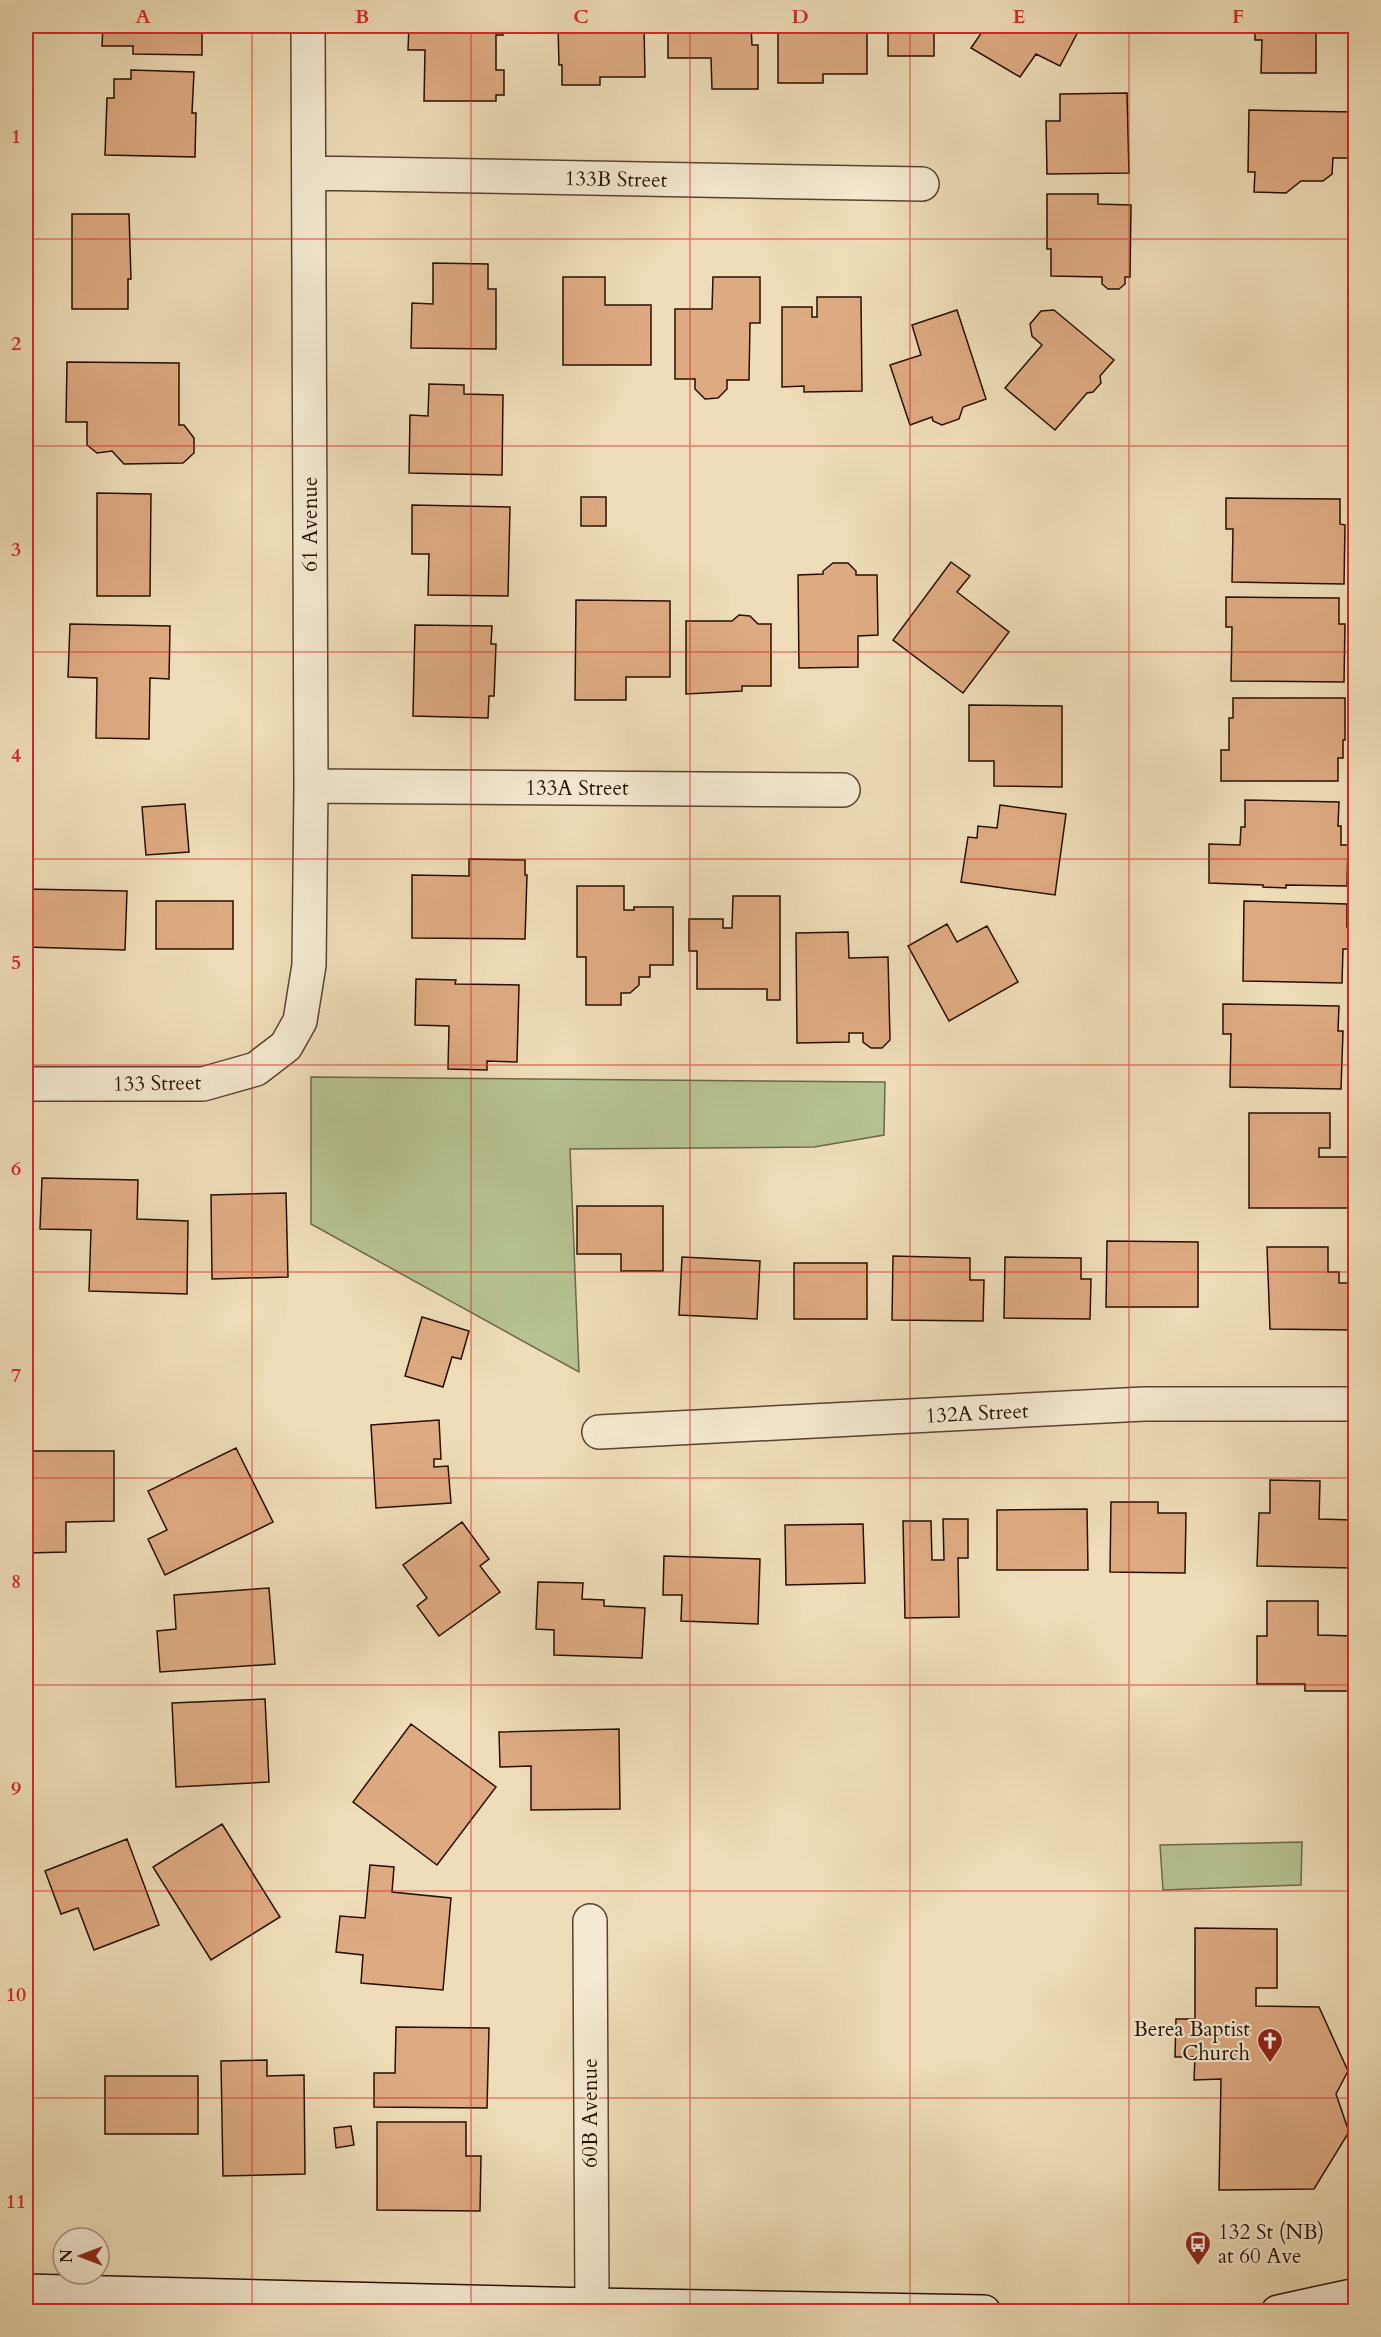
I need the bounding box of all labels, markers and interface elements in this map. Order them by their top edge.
text: A [135,3,151,30]
text: B [355,3,369,30]
text: C [573,3,589,30]
text: D [791,3,809,30]
text: E [1013,3,1025,30]
text: F [1232,3,1244,30]
text: 1 [11,123,21,150]
street label: 133B Street [564,164,668,195]
text: 2 [11,330,21,357]
street label: 61 Avenue [296,476,325,572]
text: 3 [11,536,21,563]
text: 4 [11,742,21,769]
street label: 133A Street [525,774,629,803]
text: 5 [11,949,21,976]
street label: 133 Street [113,1068,202,1099]
text: 6 [11,1155,21,1182]
text: 7 [11,1362,21,1389]
street label: 132A Street [925,1396,1030,1431]
text: 8 [11,1568,21,1595]
text: 9 [11,1775,21,1802]
text: 10 [6,1981,26,2008]
place label: Berea Baptist Church [1134,2015,1250,2068]
church icon: Berea Baptist Church [1255,2026,1285,2064]
street label: 60B Avenue [576,2058,605,2168]
text: 11 [6,2188,26,2215]
place label: 132 St (NB) at 60 Ave [1218,2218,1324,2271]
north arrow [51,2226,111,2286]
bus stop icon: 132 St (NB) at 60 Ave [1183,2229,1213,2267]
text: N [56,2249,78,2263]

